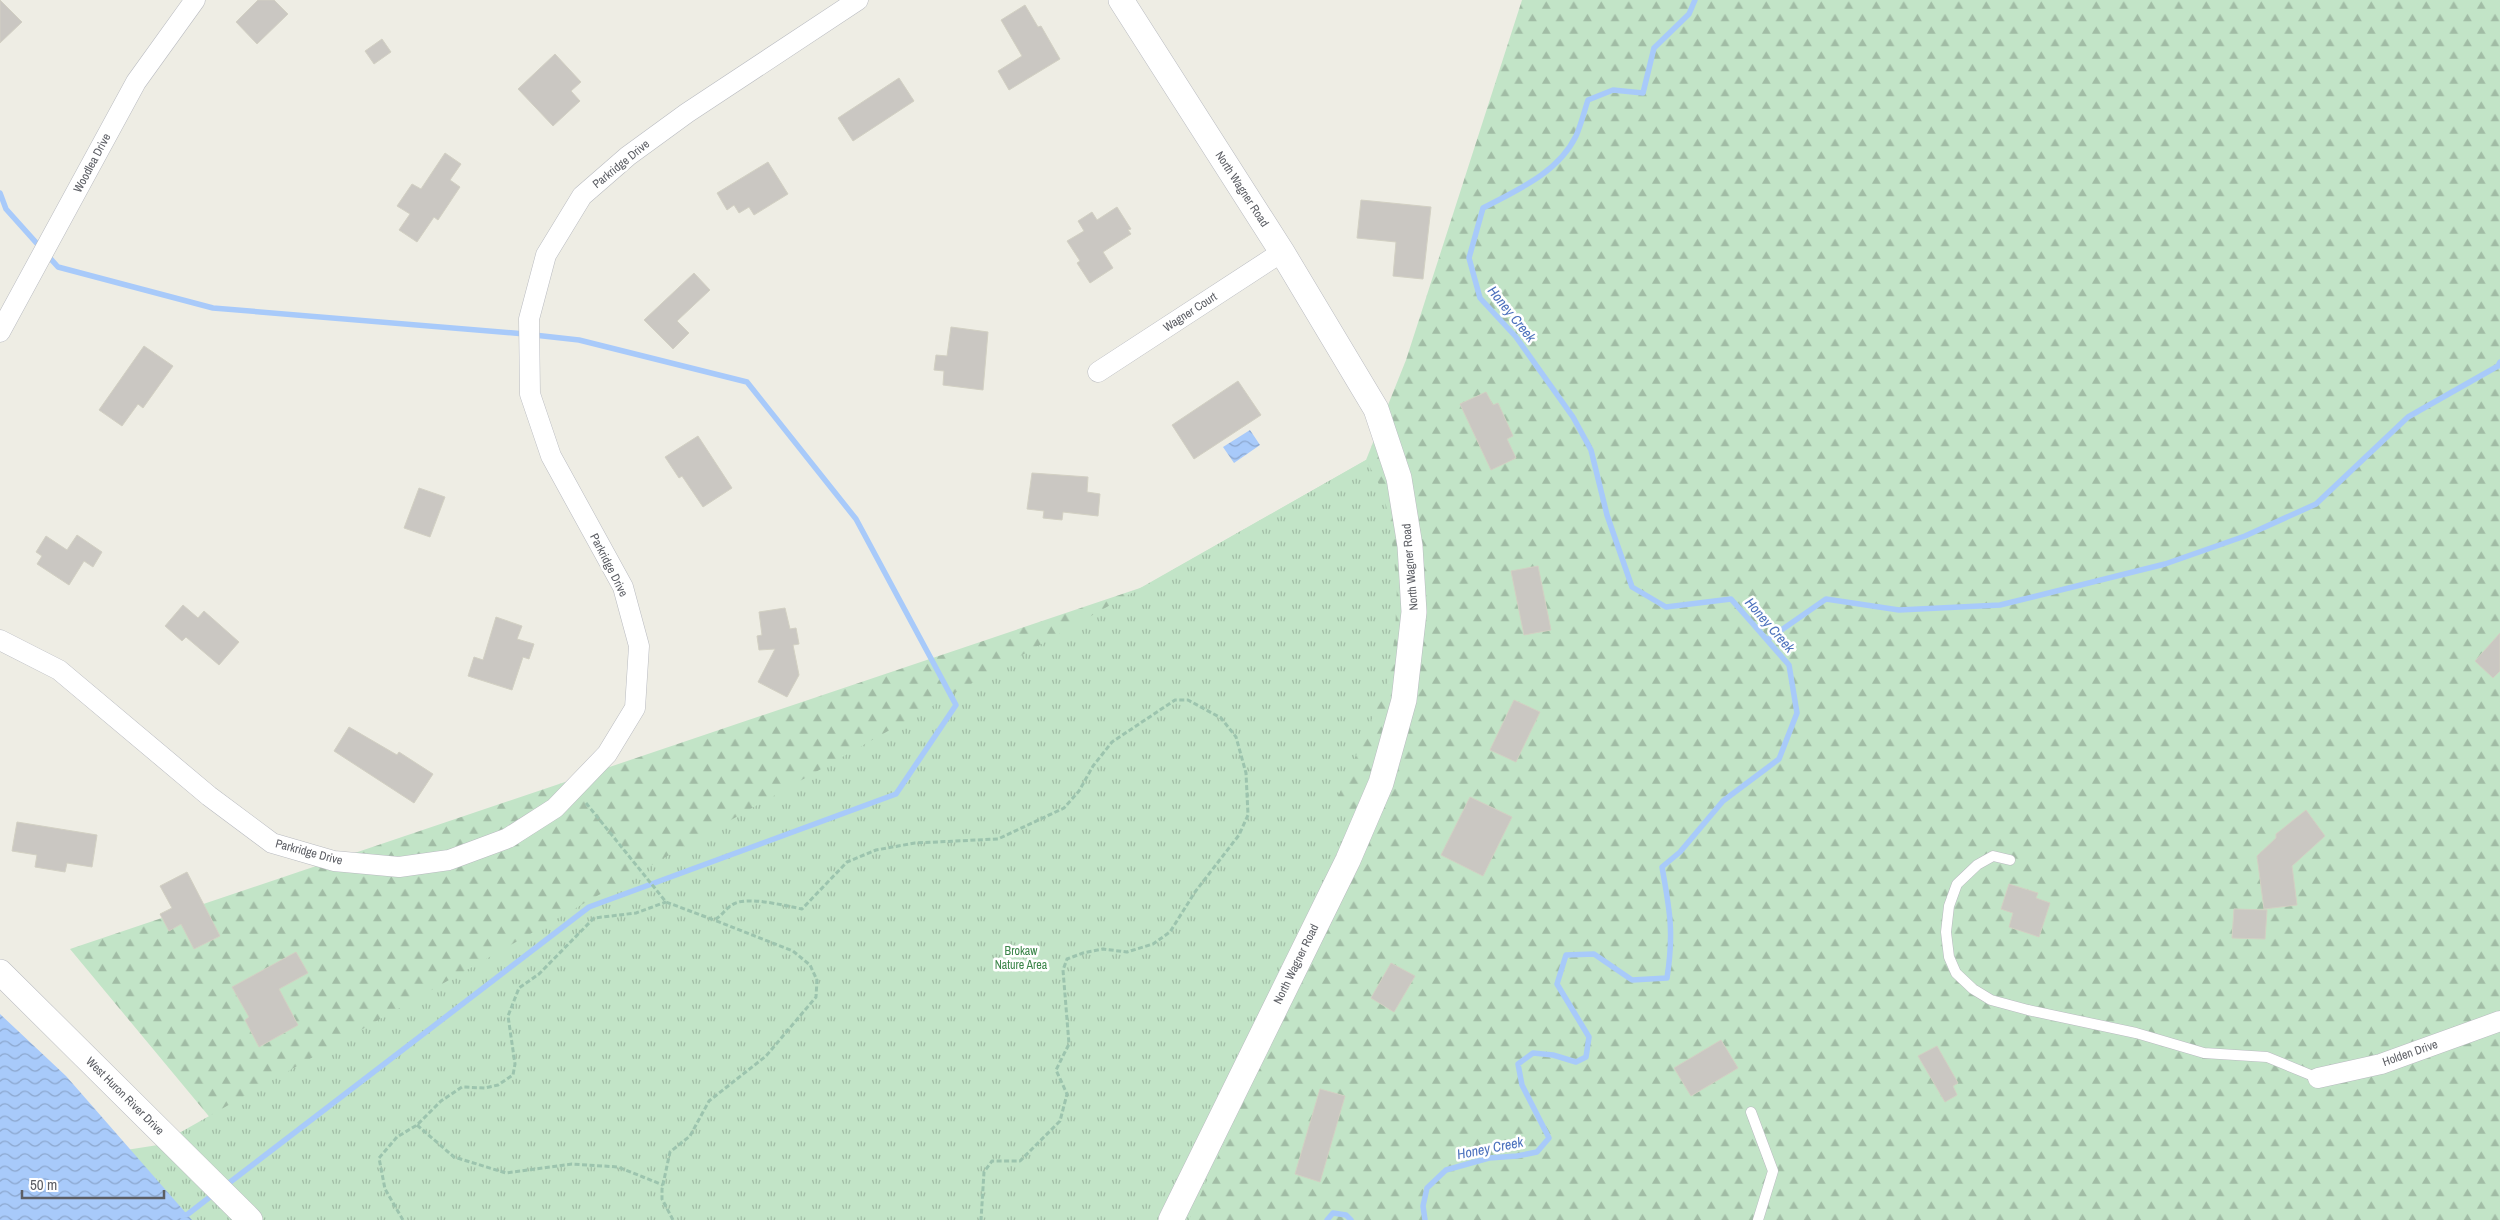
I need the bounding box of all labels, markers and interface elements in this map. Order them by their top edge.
street label: Woodlea Drive [70,131,114,195]
street label: Parkridge Drive [589,136,653,192]
street label: North Wagner Road [1212,148,1272,230]
water label: Honey Creek [1484,282,1541,347]
street label: Wagner Court [1160,289,1220,335]
street label: North Wagner Road [1398,523,1422,611]
street label: Parkridge Drive [586,531,632,599]
water label: Honey Creek [1741,594,1800,657]
street label: Parkridge Drive [274,835,344,869]
street label: North Wagner Road [1270,921,1322,1007]
park label: Brokaw Nature Area [995,943,1048,973]
street label: Holden Drive [2380,1036,2440,1070]
street label: West Huron River Drive [82,1053,168,1139]
water label: Honey Creek [1455,1133,1526,1163]
scale bar [22,1168,165,1200]
text: 50 m [30,1174,57,1195]

